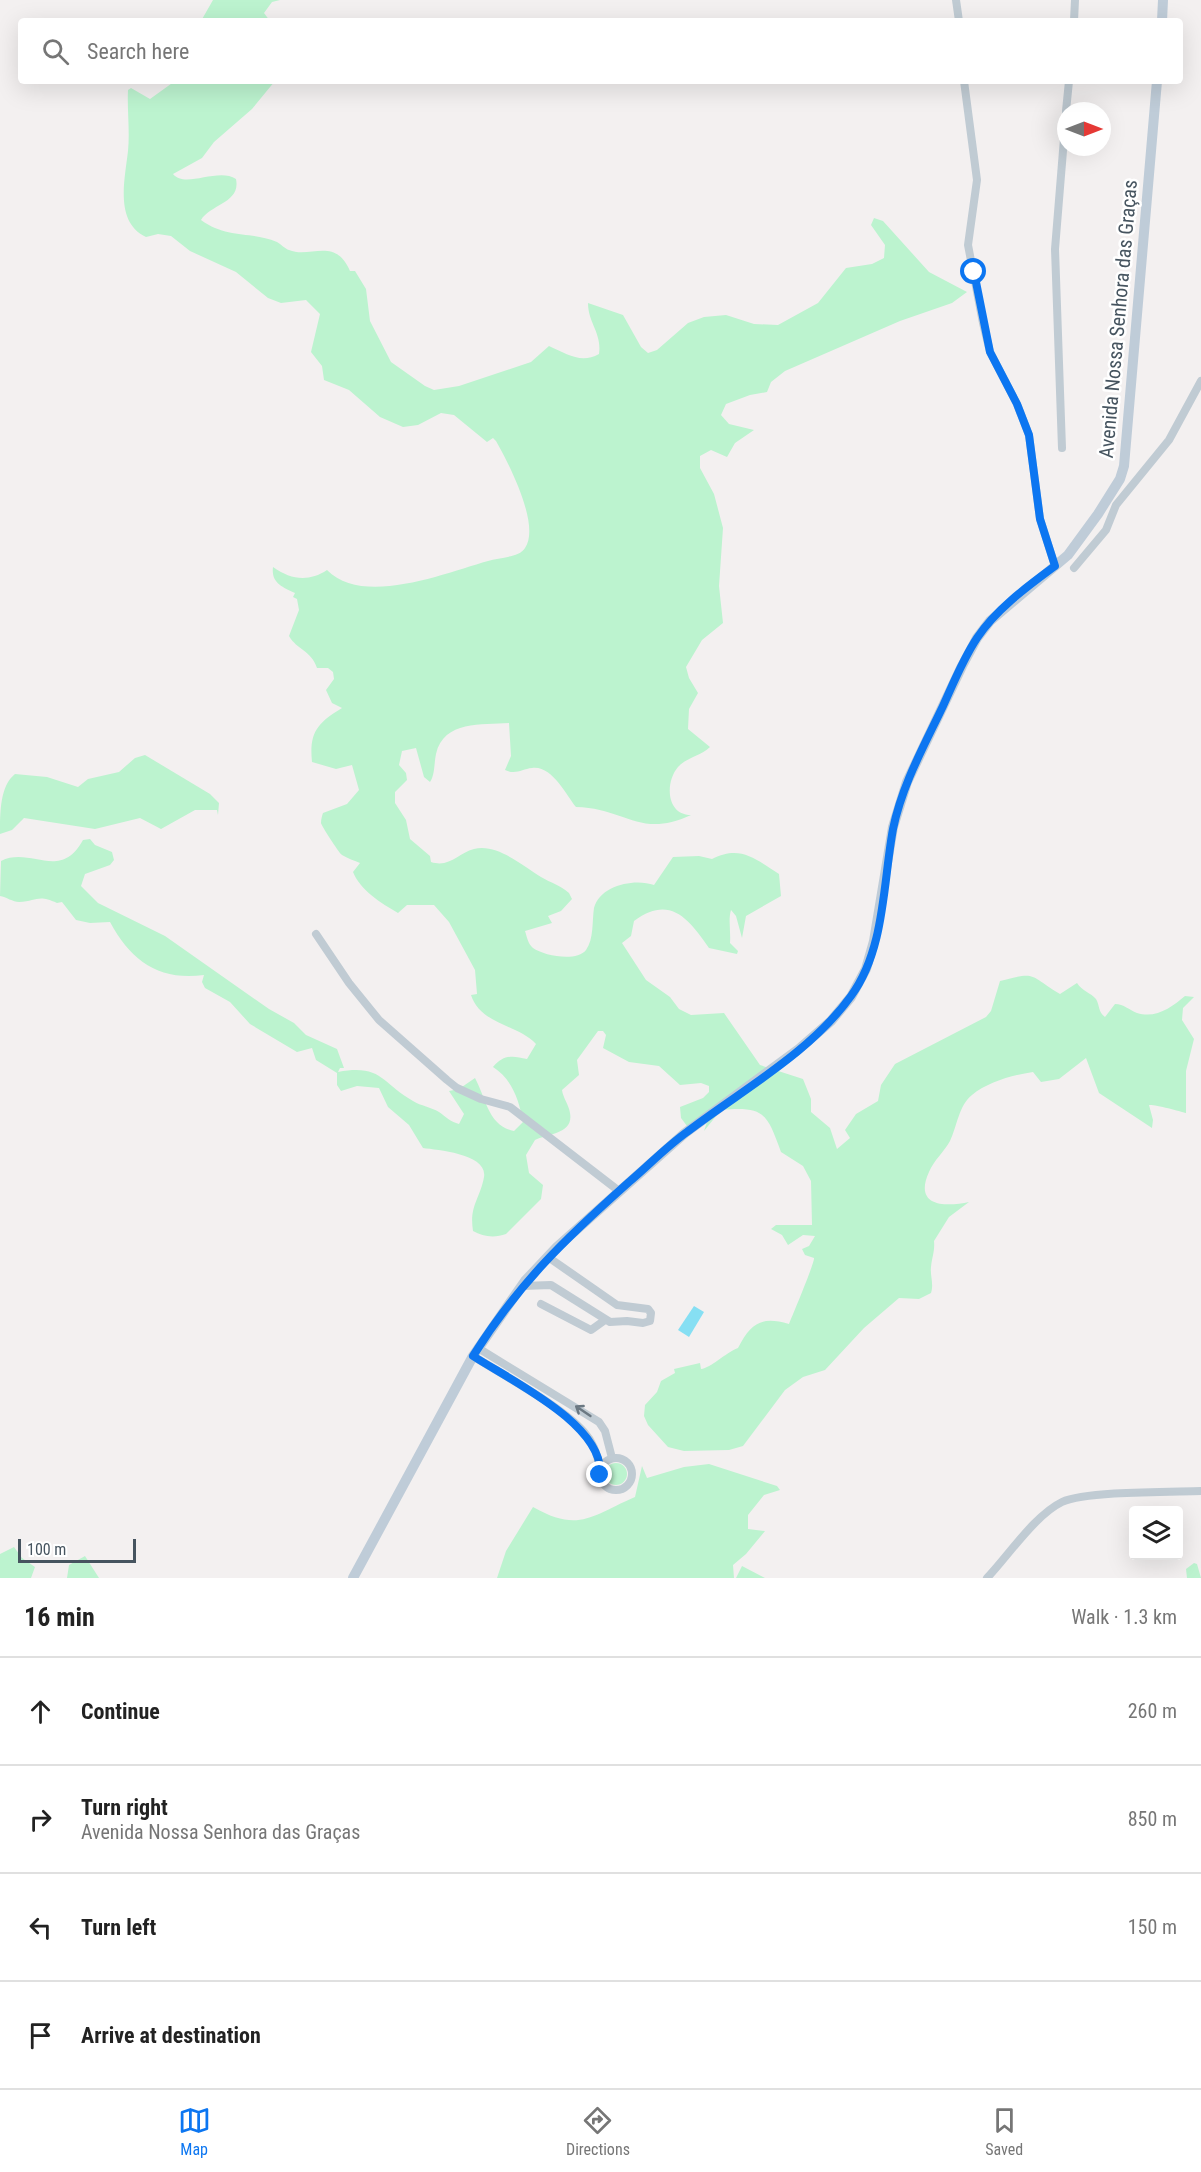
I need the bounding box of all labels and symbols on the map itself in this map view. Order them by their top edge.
north arrow [1057,102,1111,156]
street label: Avenida Nossa Senhora das Graças [1094,179,1142,459]
route start [960,258,986,284]
one-way arrow [575,1404,592,1416]
route end [586,1461,612,1487]
scale bar [18,1536,136,1564]

